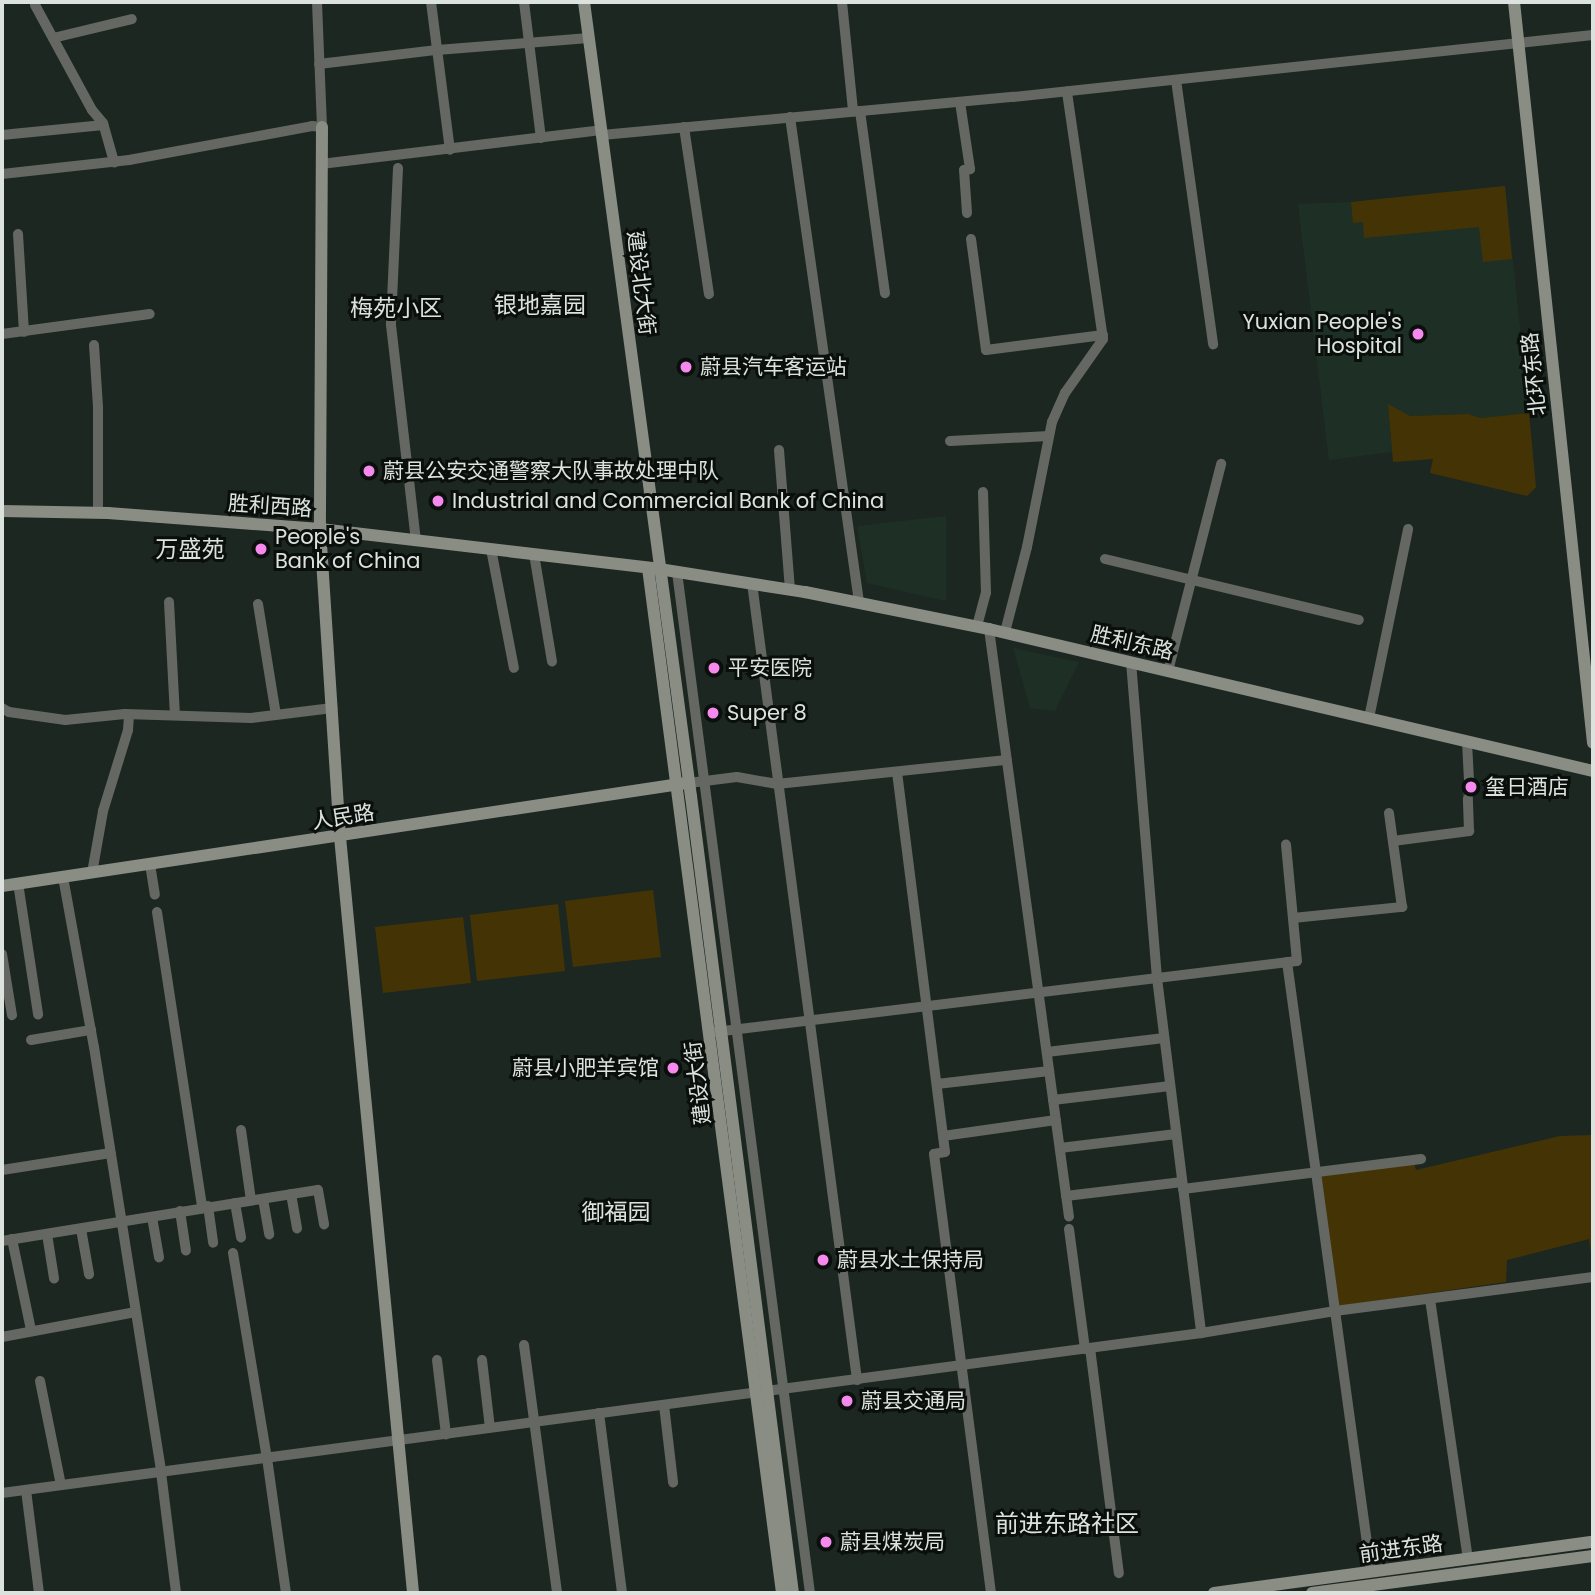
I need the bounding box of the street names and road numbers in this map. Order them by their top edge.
street label: 建设北大街 [622,229,660,337]
street label: 北环东路 [1517,331,1551,417]
street label: 胜利西路 [227,491,313,521]
street label: 胜利东路 [1088,621,1176,665]
street label: 人民路 [310,800,376,834]
street label: 建设大街 [680,1040,716,1126]
street label: 前进东路 [1358,1531,1444,1567]

